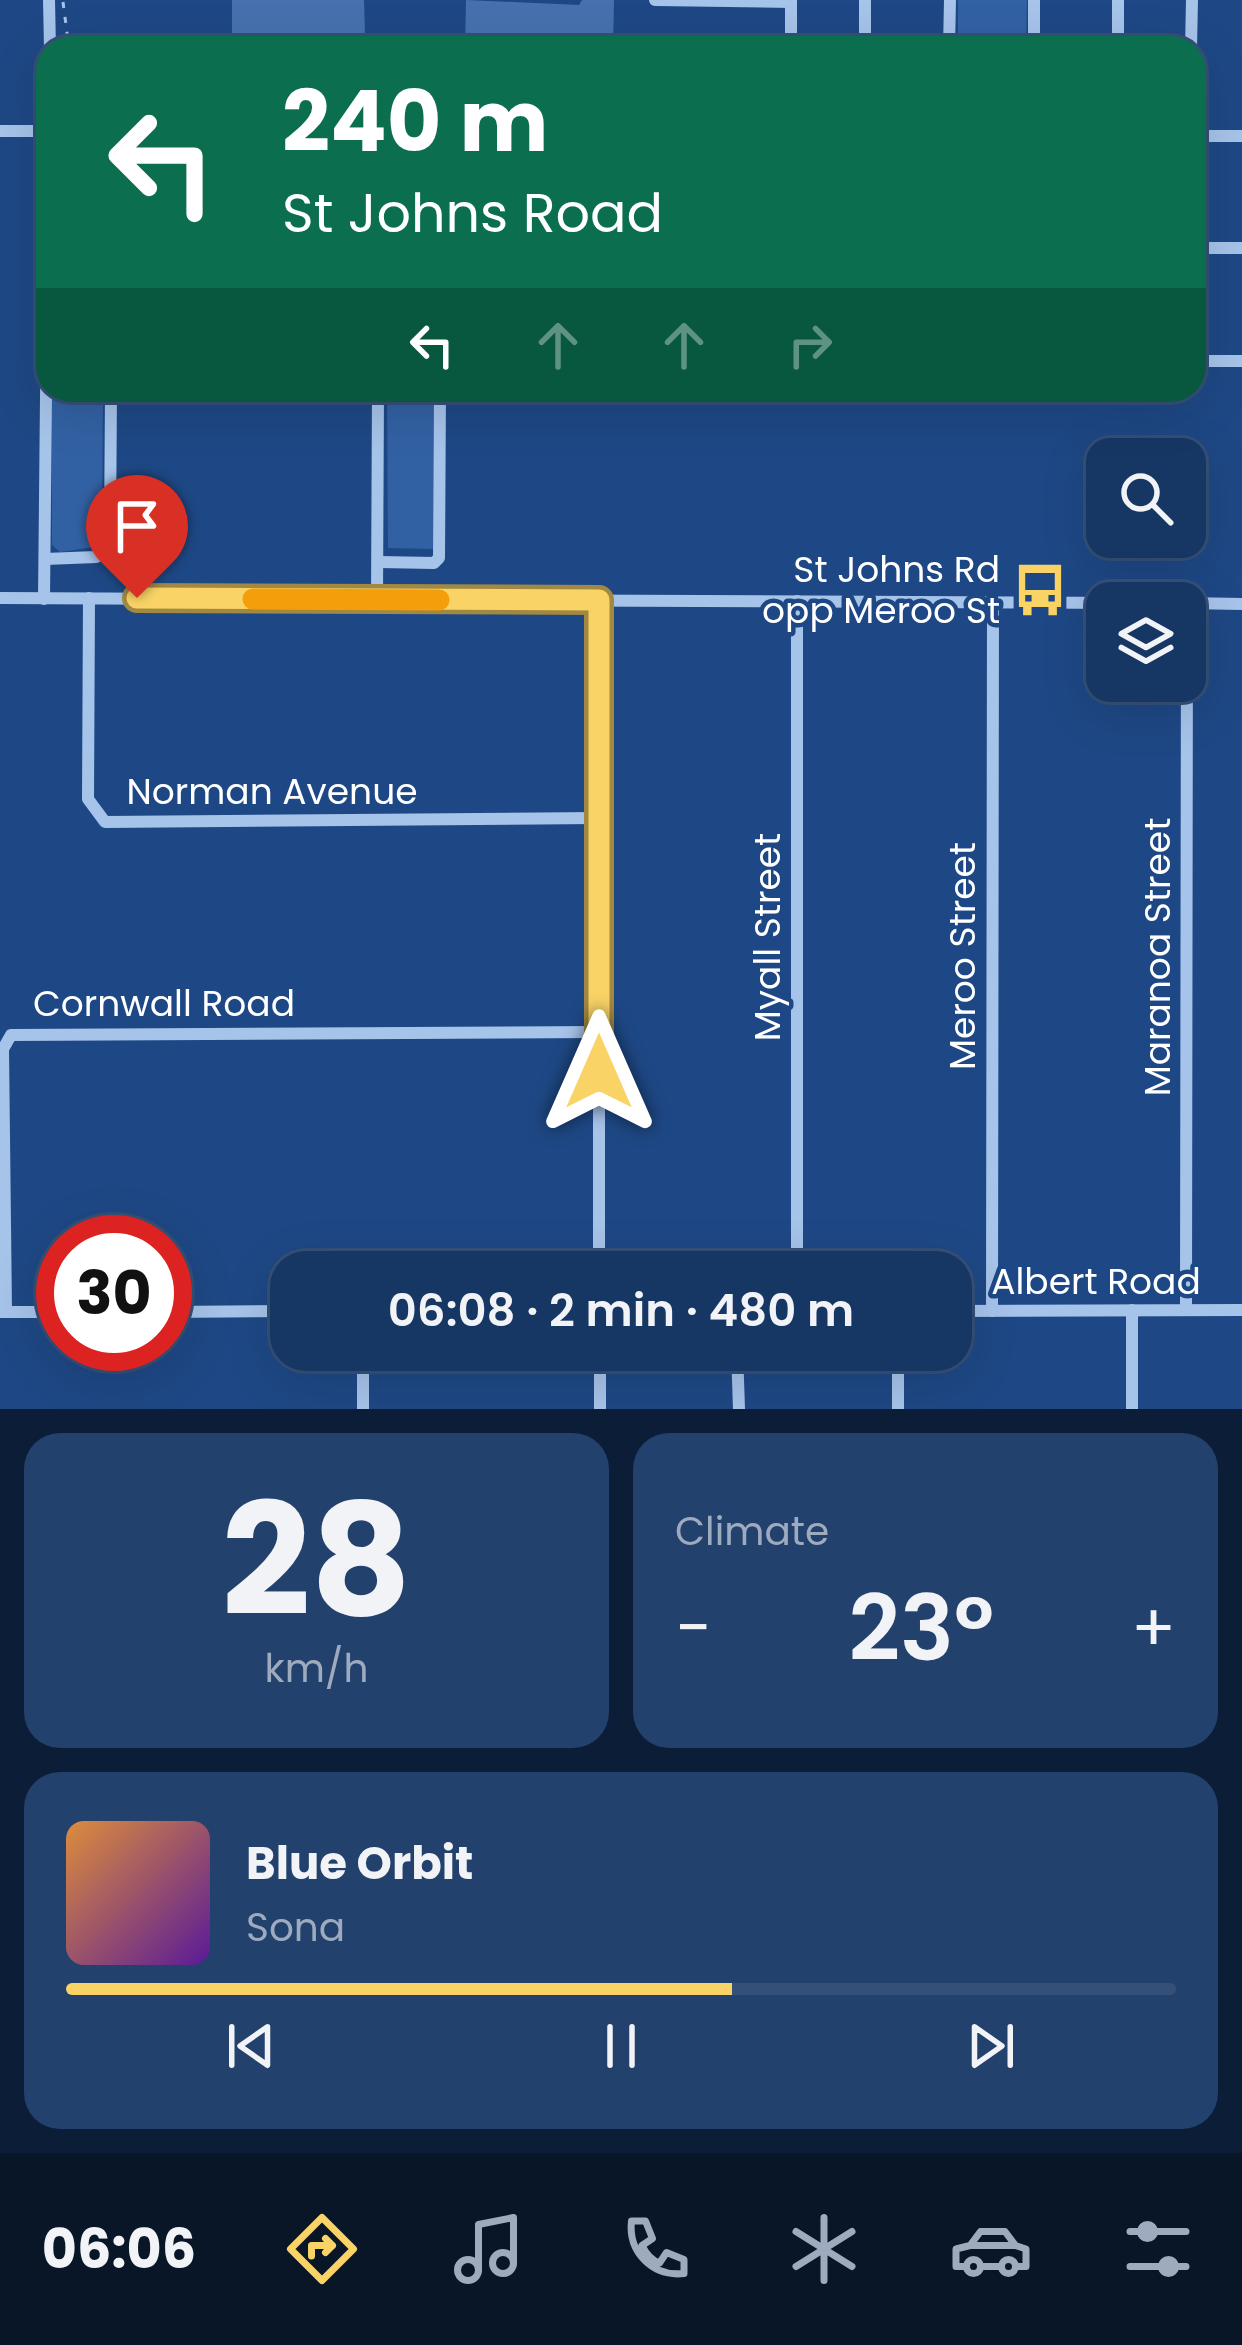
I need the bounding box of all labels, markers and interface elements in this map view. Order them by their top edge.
text: 240 m [282,63,548,180]
icon: left [84,84,240,240]
text: St Johns Road [282,175,663,251]
icon: left [399,312,465,378]
icon: ahead [525,312,591,378]
icon: ahead [651,312,717,378]
icon: right [777,312,843,378]
map controls [1086,438,1206,702]
button: search [1086,438,1206,558]
pin [86,475,188,598]
icon: arrive [104,493,170,559]
place label: St Johns Rd opp Meroo St [762,544,1000,636]
bus stop icon: St Johns Rd opp Meroo St [1011,561,1069,619]
button: layers [1086,582,1206,702]
street label: Norman Avenue [126,766,418,817]
street label: Maranoa Street [1132,818,1183,1096]
street label: Myall Street [742,833,793,1041]
street label: Meroo Street [937,842,988,1070]
street label: Cornwall Road [33,978,295,1029]
position arrow [536,1009,662,1135]
speed limit sign: 30 [36,1215,192,1371]
street label: Albert Road [991,1256,1201,1307]
text: 06:08 · 2 min · 480 m [388,1279,854,1342]
text: 28 [221,1451,412,1670]
text: Climate [675,1504,829,1559]
text: 23° [848,1565,994,1692]
text: − [675,1582,711,1674]
text: + [1131,1582,1176,1674]
text: km/h [265,1641,368,1696]
text: Blue Orbit [246,1832,473,1895]
text: Sona [246,1900,345,1955]
icon: previous [218,2013,284,2079]
icon: pause [588,2013,654,2079]
icon: next [958,2013,1024,2079]
icon: directions [280,2207,364,2291]
icon: music [447,2207,531,2291]
icon: phone [614,2207,698,2291]
icon: climate [782,2207,866,2291]
icon: car [949,2207,1033,2291]
icon: filters [1116,2207,1200,2291]
text: 06:06 [42,2211,196,2287]

